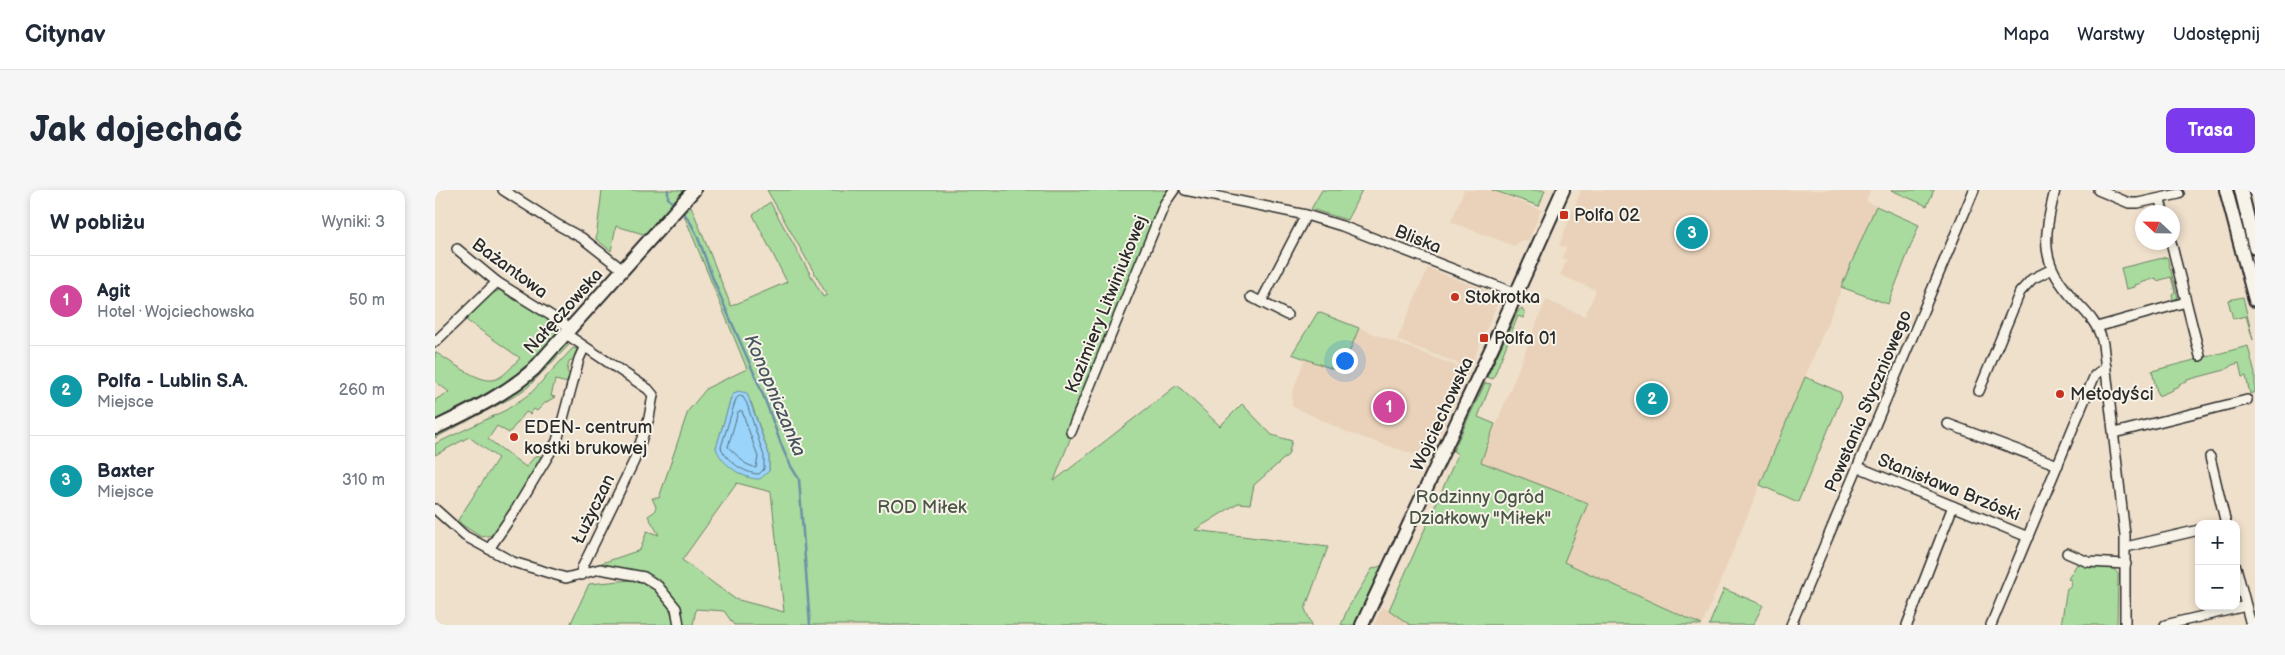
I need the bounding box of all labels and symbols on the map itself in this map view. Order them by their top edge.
place label: Polfa 02 [1574,205,1640,226]
north arrow [2135,205,2180,250]
marker: Polfa 02 [1558,209,1570,221]
street label: Kazimiery Litwiniukowej [1061,212,1152,396]
pin: 3 [1676,214,1708,252]
street label: Bliska [1392,221,1444,258]
street label: Bażantowa [468,234,552,303]
street label: Nałęczowska [520,264,607,358]
place label: Stokrotka [1465,287,1540,308]
marker: Stokrotka [1449,291,1461,303]
street label: Powstania Styczniowego [1821,307,1916,495]
place label: Polfa 01 [1494,328,1556,349]
water label: Konopniczanka [739,331,811,460]
marker: Polfa 01 [1478,332,1490,344]
your location [1332,348,1358,374]
street label: Wojciechowska [1407,354,1478,475]
pin: 2 [1636,380,1668,418]
place label: Metodyści [2070,384,2154,405]
pin: 1 [1373,388,1405,426]
marker: Metodyści [2054,388,2066,400]
place label: EDEN- centrum kostki brukowej [524,417,652,459]
marker: EDEN- centrum kostki brukowej [508,431,520,443]
street label: Stanisława Brzóski [1875,449,2023,526]
street label: Łużyczan [568,471,619,548]
park label: Rodzinny Ogród Działkowy "Miłek" [1409,487,1551,529]
park label: ROD Miłek [877,497,967,518]

